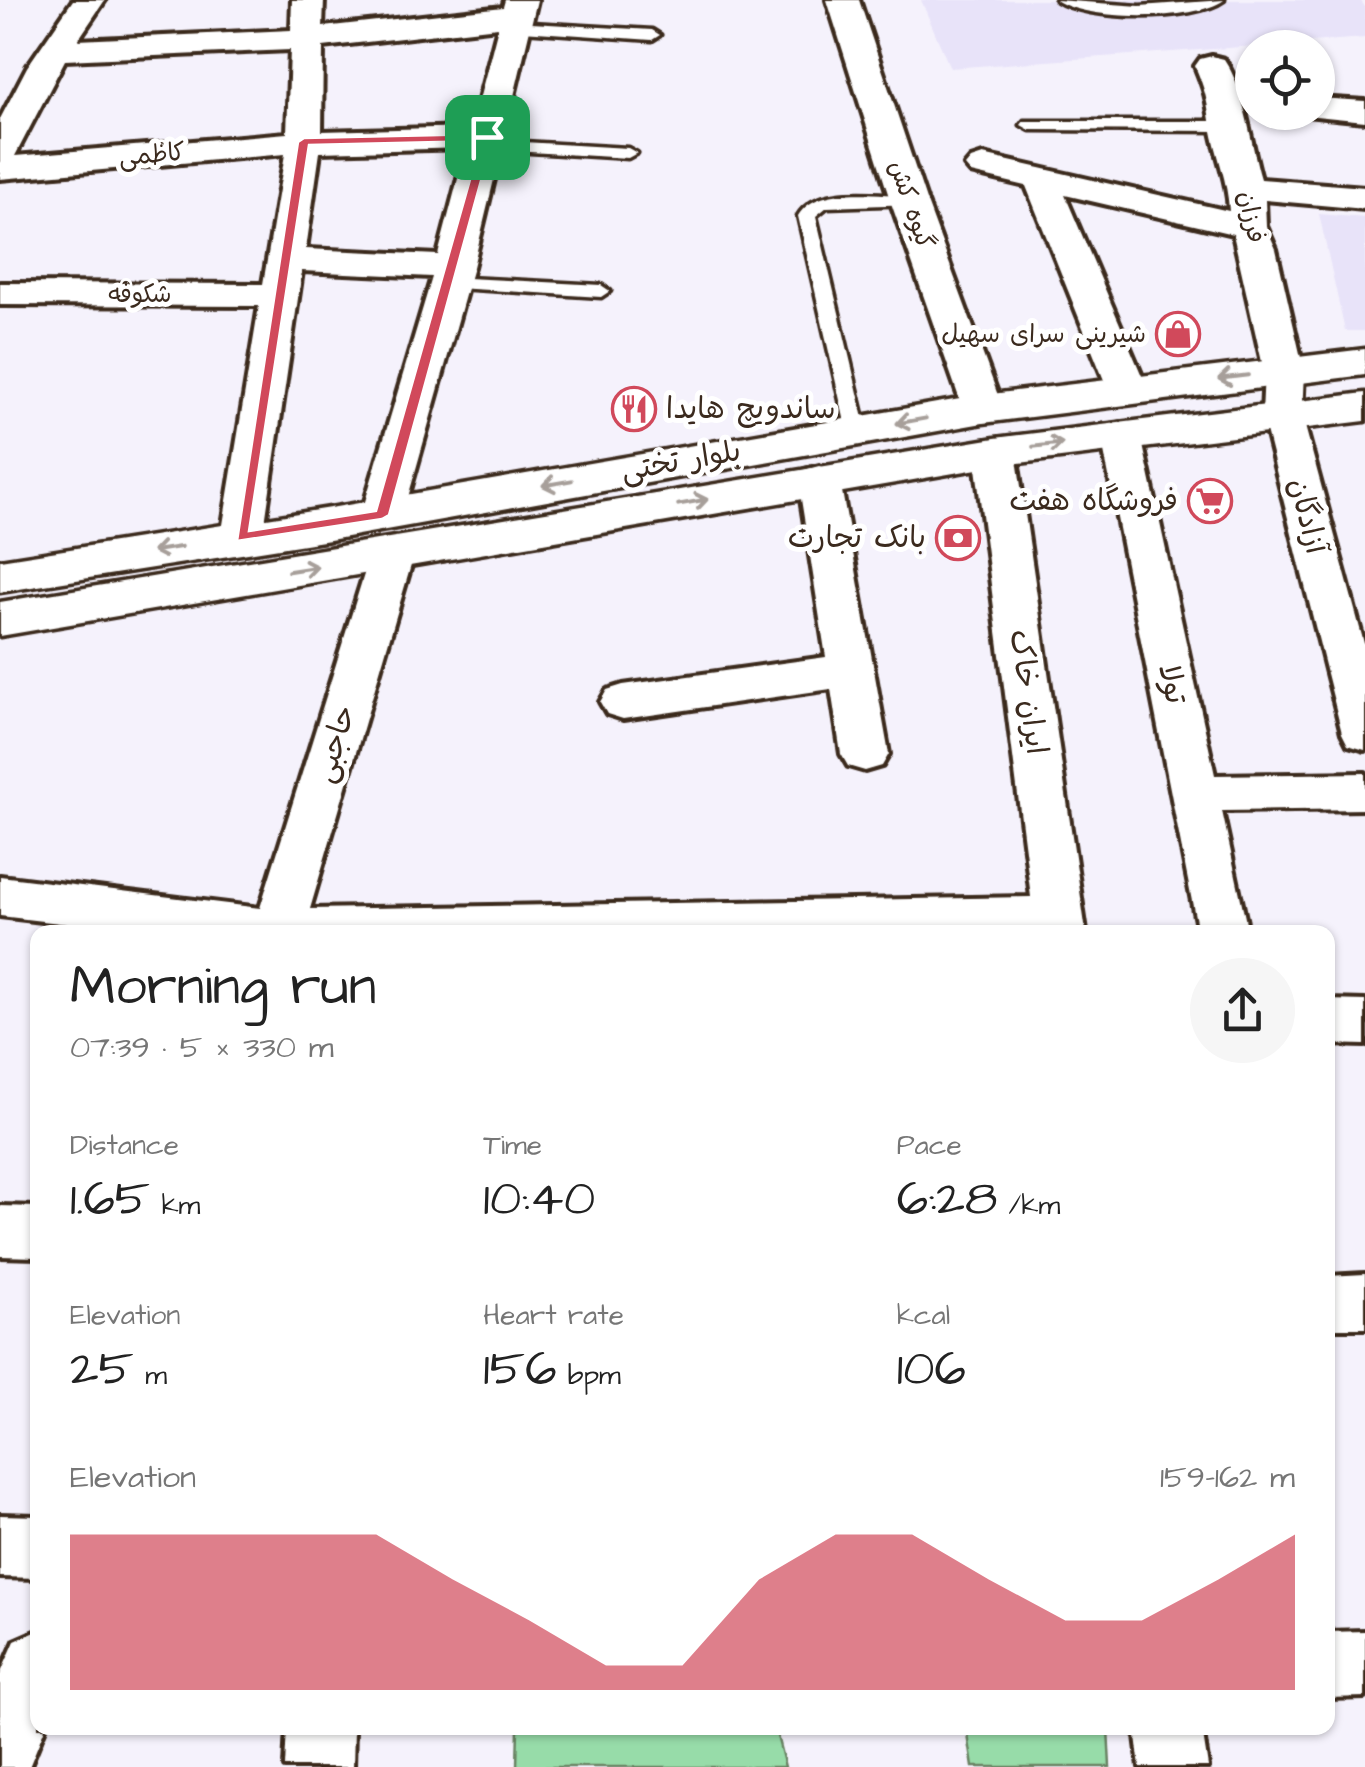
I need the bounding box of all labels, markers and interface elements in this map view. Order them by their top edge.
map controls [1235,30,1335,130]
button: locate [1235,30,1335,130]
pin [445,95,530,180]
icon: arrive [460,110,515,165]
street label: کاظمی [117,135,187,175]
street label: گیوه کش [880,156,942,254]
street label: فرزان [1228,188,1274,246]
street label: شکوفه [108,277,172,312]
shop icon: شیرینی سرای سهیل [1155,311,1201,357]
place label: شیرینی سرای سهیل [941,317,1146,352]
one-way arrow [1218,368,1250,386]
restaurant icon: ساندویچ هایدا [611,386,657,432]
place label: ساندویچ هایدا [666,388,836,430]
one-way arrow [896,412,928,431]
street label: بلوار تختی [618,430,744,492]
one-way arrow [1031,435,1064,454]
one-way arrow [541,474,574,493]
street label: آزادگان [1277,474,1337,560]
supermarket icon: فروشگاه هفت [1187,478,1233,524]
place label: فروشگاه هفت [1009,480,1178,522]
one-way arrow [676,492,708,511]
bank icon: بانک تجارت [935,515,981,561]
place label: بانک تجارت [788,517,926,559]
one-way arrow [152,540,184,559]
one-way arrow [287,559,319,578]
street label: ایران خاک [998,627,1058,757]
street label: تولا [1147,660,1197,708]
street label: حاجبی [303,700,367,788]
text: Morning run [70,949,376,1025]
button: share [1190,958,1295,1063]
text: 07:39 · 5 × 330 m [70,1025,334,1070]
text: Distance [70,1126,179,1165]
text: Time [483,1126,542,1165]
text: Pace [897,1126,962,1165]
text: 1.65 [70,1165,150,1234]
text: 10:40 [483,1165,595,1234]
text: 6:28 [897,1165,997,1234]
text: km [150,1186,200,1225]
text: /km [997,1186,1060,1225]
text: Elevation [70,1296,180,1335]
text: Heart rate [483,1296,624,1335]
text: kcal [897,1296,950,1335]
text: 25 [70,1335,134,1404]
text: 156 [483,1335,556,1404]
text: 106 [897,1335,966,1404]
text: m [134,1356,167,1395]
text: bpm [556,1356,621,1395]
text: Elevation [70,1455,196,1500]
text: 159–162 m [1160,1455,1295,1500]

